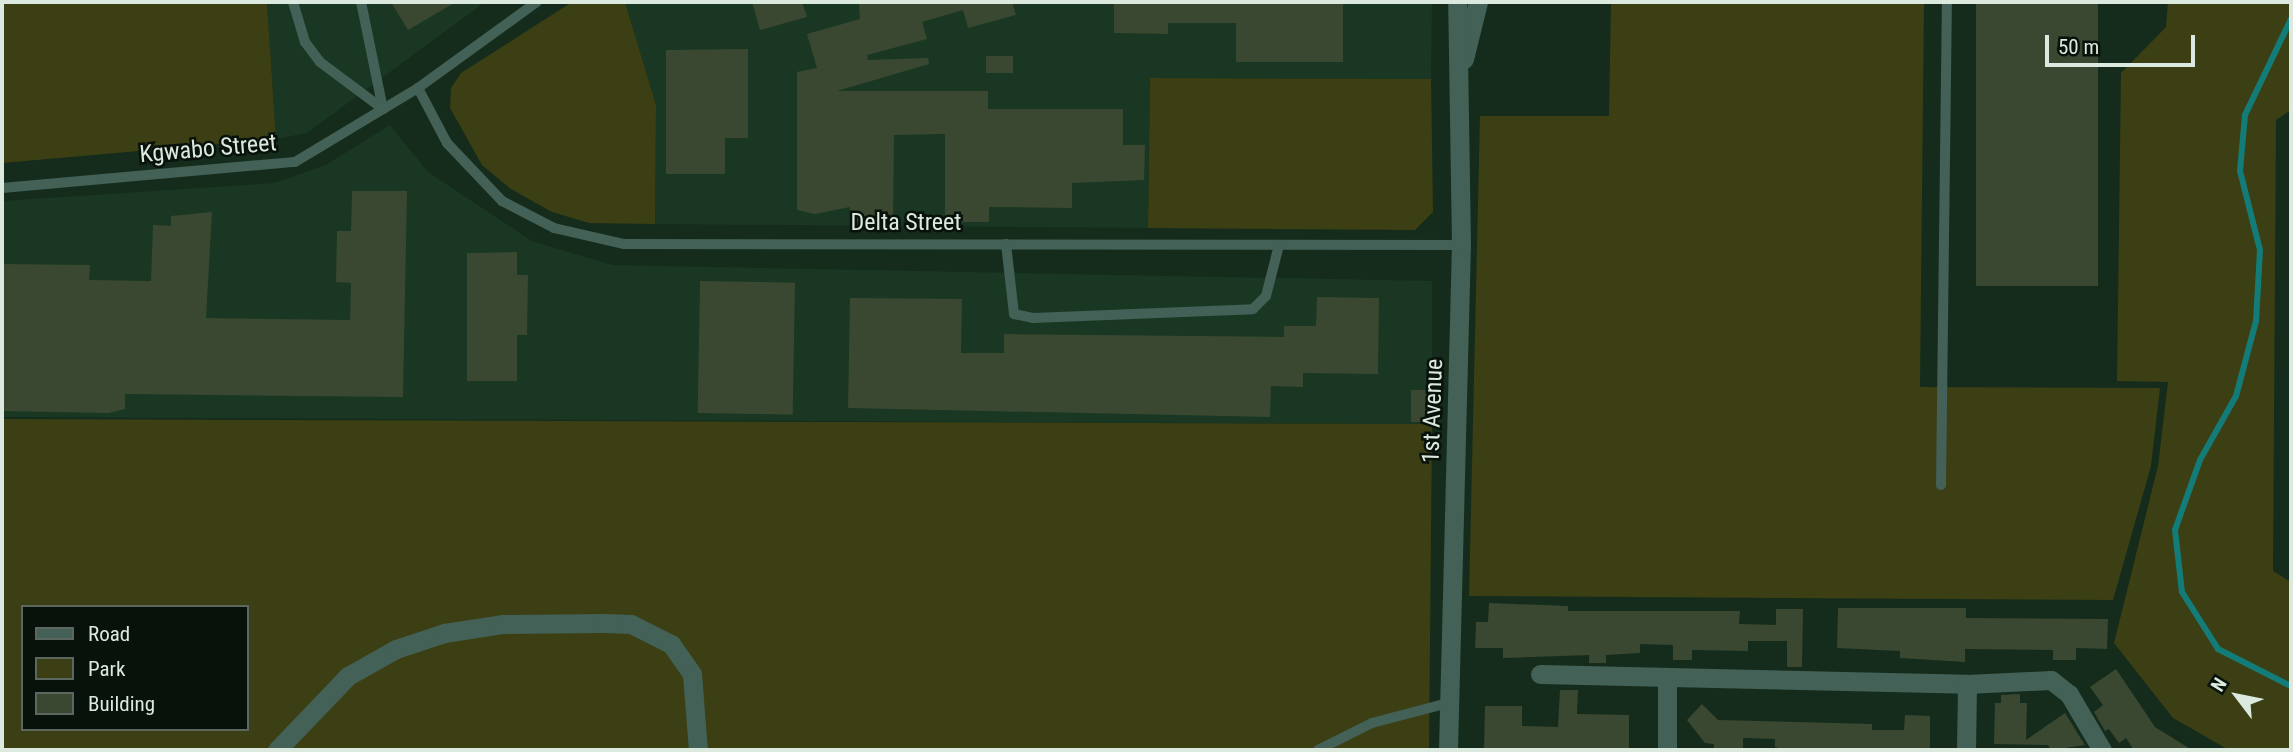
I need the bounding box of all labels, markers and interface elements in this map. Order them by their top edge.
scale bar [2048,21,2198,65]
text: 50 m [2058,35,2099,59]
street label: Kgwabo Street [138,129,278,169]
street label: Delta Street [851,209,961,237]
street label: 1st Avenue [1417,358,1449,464]
legend [21,605,248,731]
text: Road [88,622,130,646]
text: Park [88,657,125,681]
north arrow [2202,661,2272,731]
text: N [2206,674,2232,696]
text: Building [88,692,155,716]

